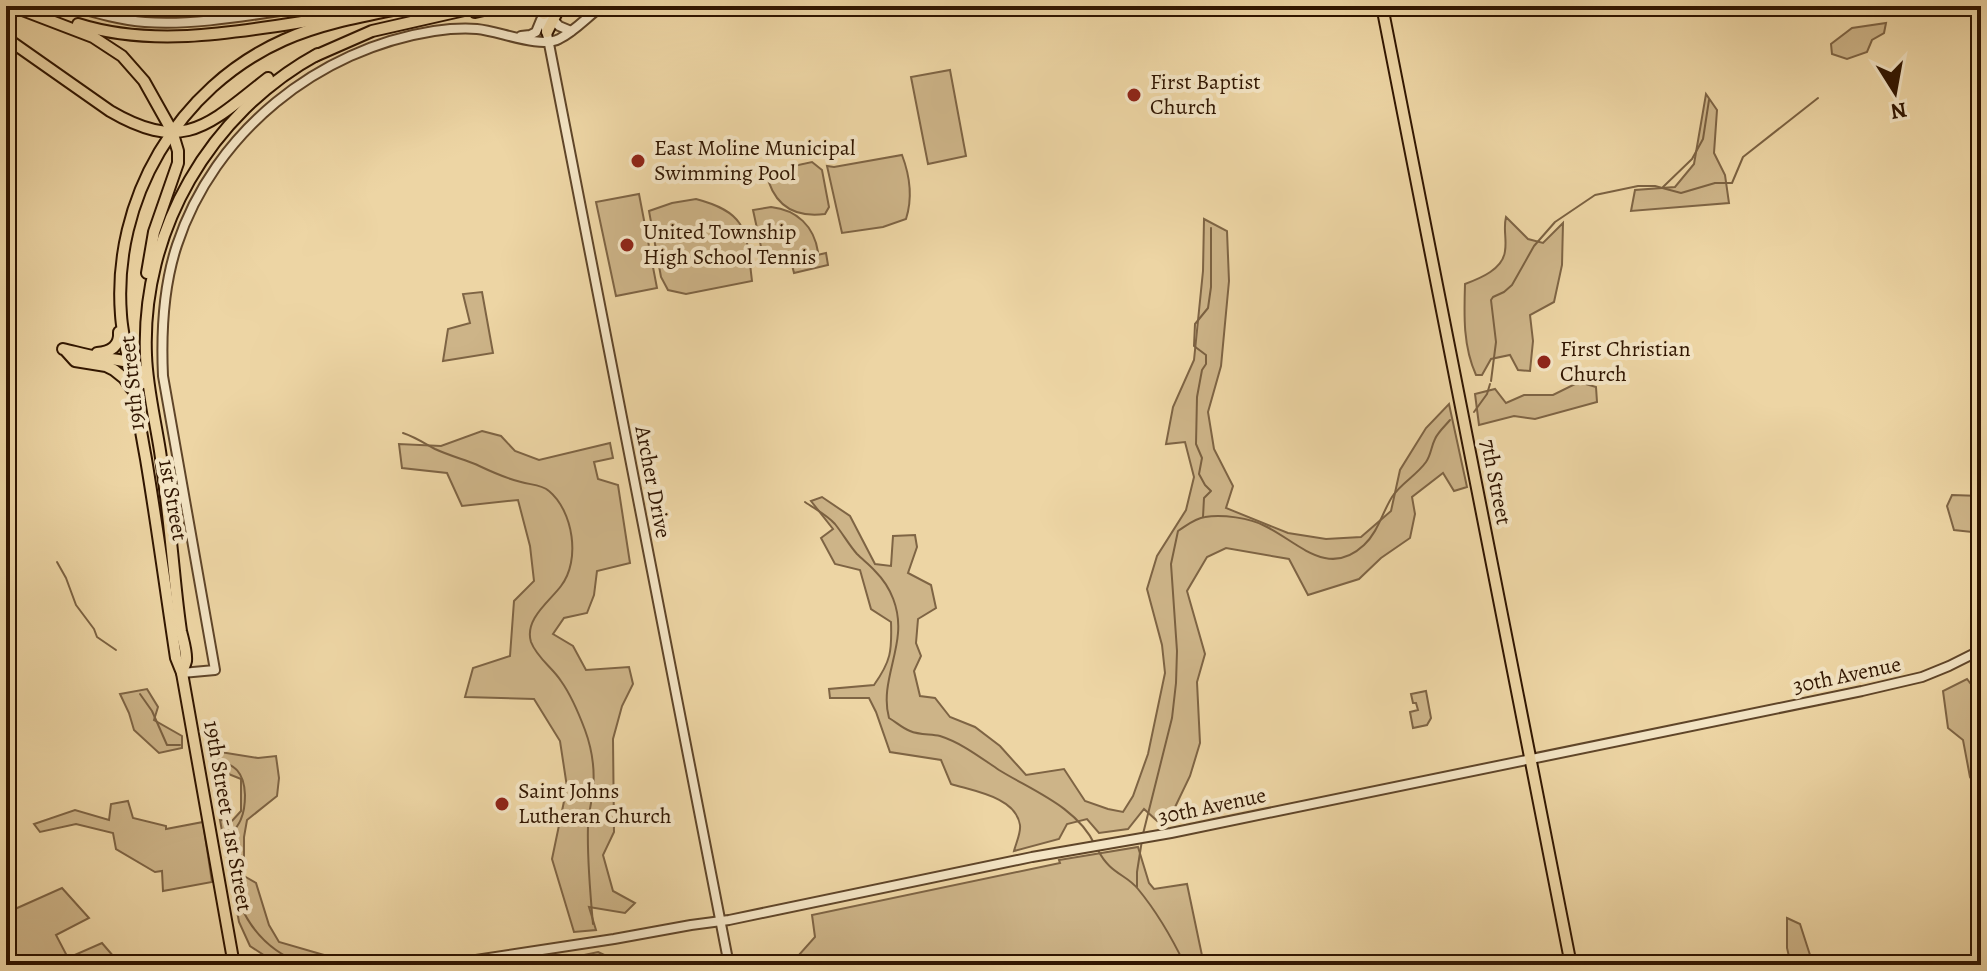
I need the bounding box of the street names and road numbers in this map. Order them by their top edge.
street label: 19th Street [112,334,152,432]
street label: Archer Drive [627,422,679,541]
street label: 7th Street [1473,437,1519,527]
street label: 1st Street [151,457,195,543]
street label: 30th Avenue [1790,649,1904,701]
street label: 19th Street - 1st Street [196,718,260,914]
street label: 30th Avenue [1155,780,1269,832]

